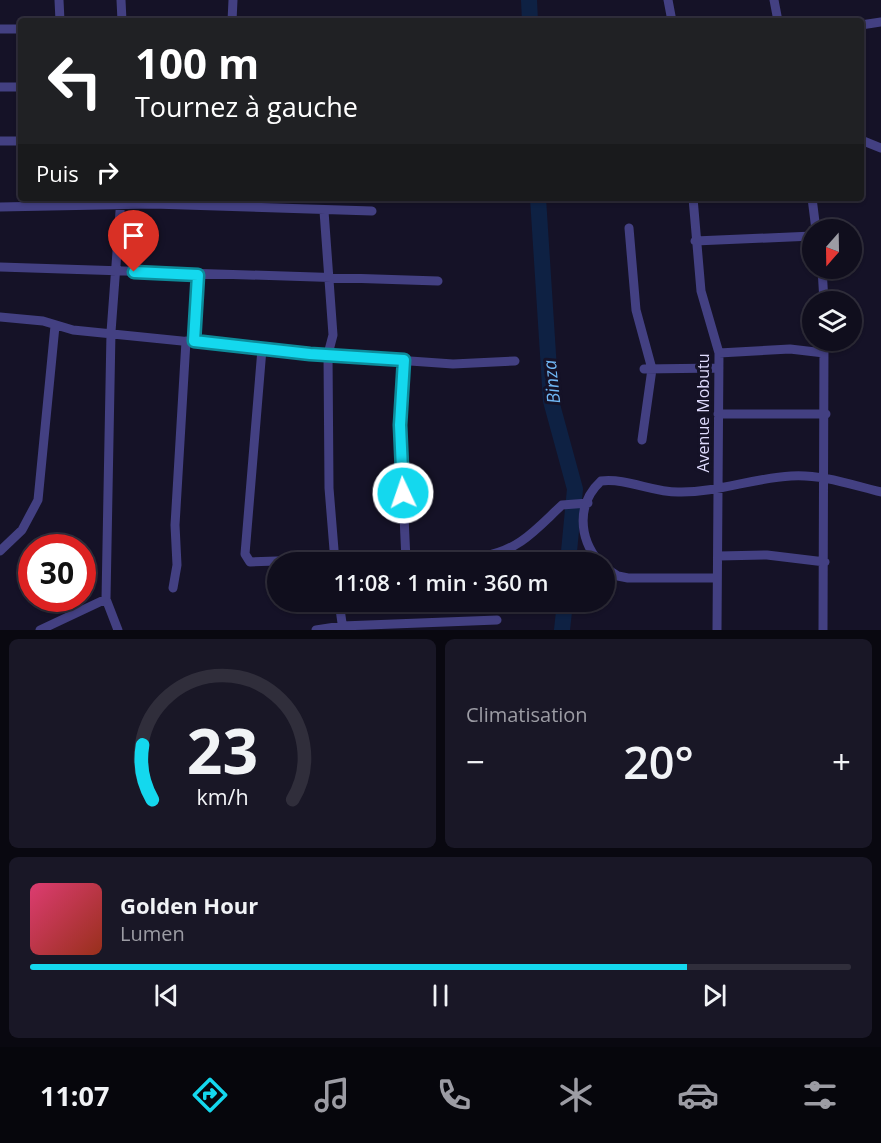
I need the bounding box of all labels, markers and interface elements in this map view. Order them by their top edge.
text: 100 m [135,34,259,91]
icon: left [36,42,114,120]
text: Tournez à gauche [135,88,358,125]
icon: right [91,156,124,189]
text: Puis [36,158,79,188]
pin [108,210,159,272]
icon: arrive [117,219,150,252]
north arrow [802,219,862,279]
map controls [802,219,862,351]
button: layers [802,291,862,351]
street label: Avenue Mobutu [692,354,714,473]
water label: Binza [537,359,565,405]
position arrow [371,461,435,525]
speed limit sign: 30 [18,534,96,612]
text: 11:08 · 1 min · 360 m [333,567,549,597]
text: Climatisation [466,701,588,728]
text: 23 [187,707,258,792]
text: 20° [623,731,694,792]
text: − [466,739,485,784]
text: + [832,739,851,784]
text: km/h [196,783,249,812]
text: Golden Hour [120,890,258,920]
text: Lumen [120,920,185,947]
icon: previous [150,979,183,1012]
icon: pause [424,979,457,1012]
icon: next [698,979,731,1012]
icon: directions [189,1074,231,1116]
icon: music [311,1074,353,1116]
icon: phone [433,1074,475,1116]
icon: climate [555,1074,597,1116]
icon: car [677,1074,719,1116]
icon: filters [799,1074,841,1116]
text: 11:07 [40,1077,109,1114]

